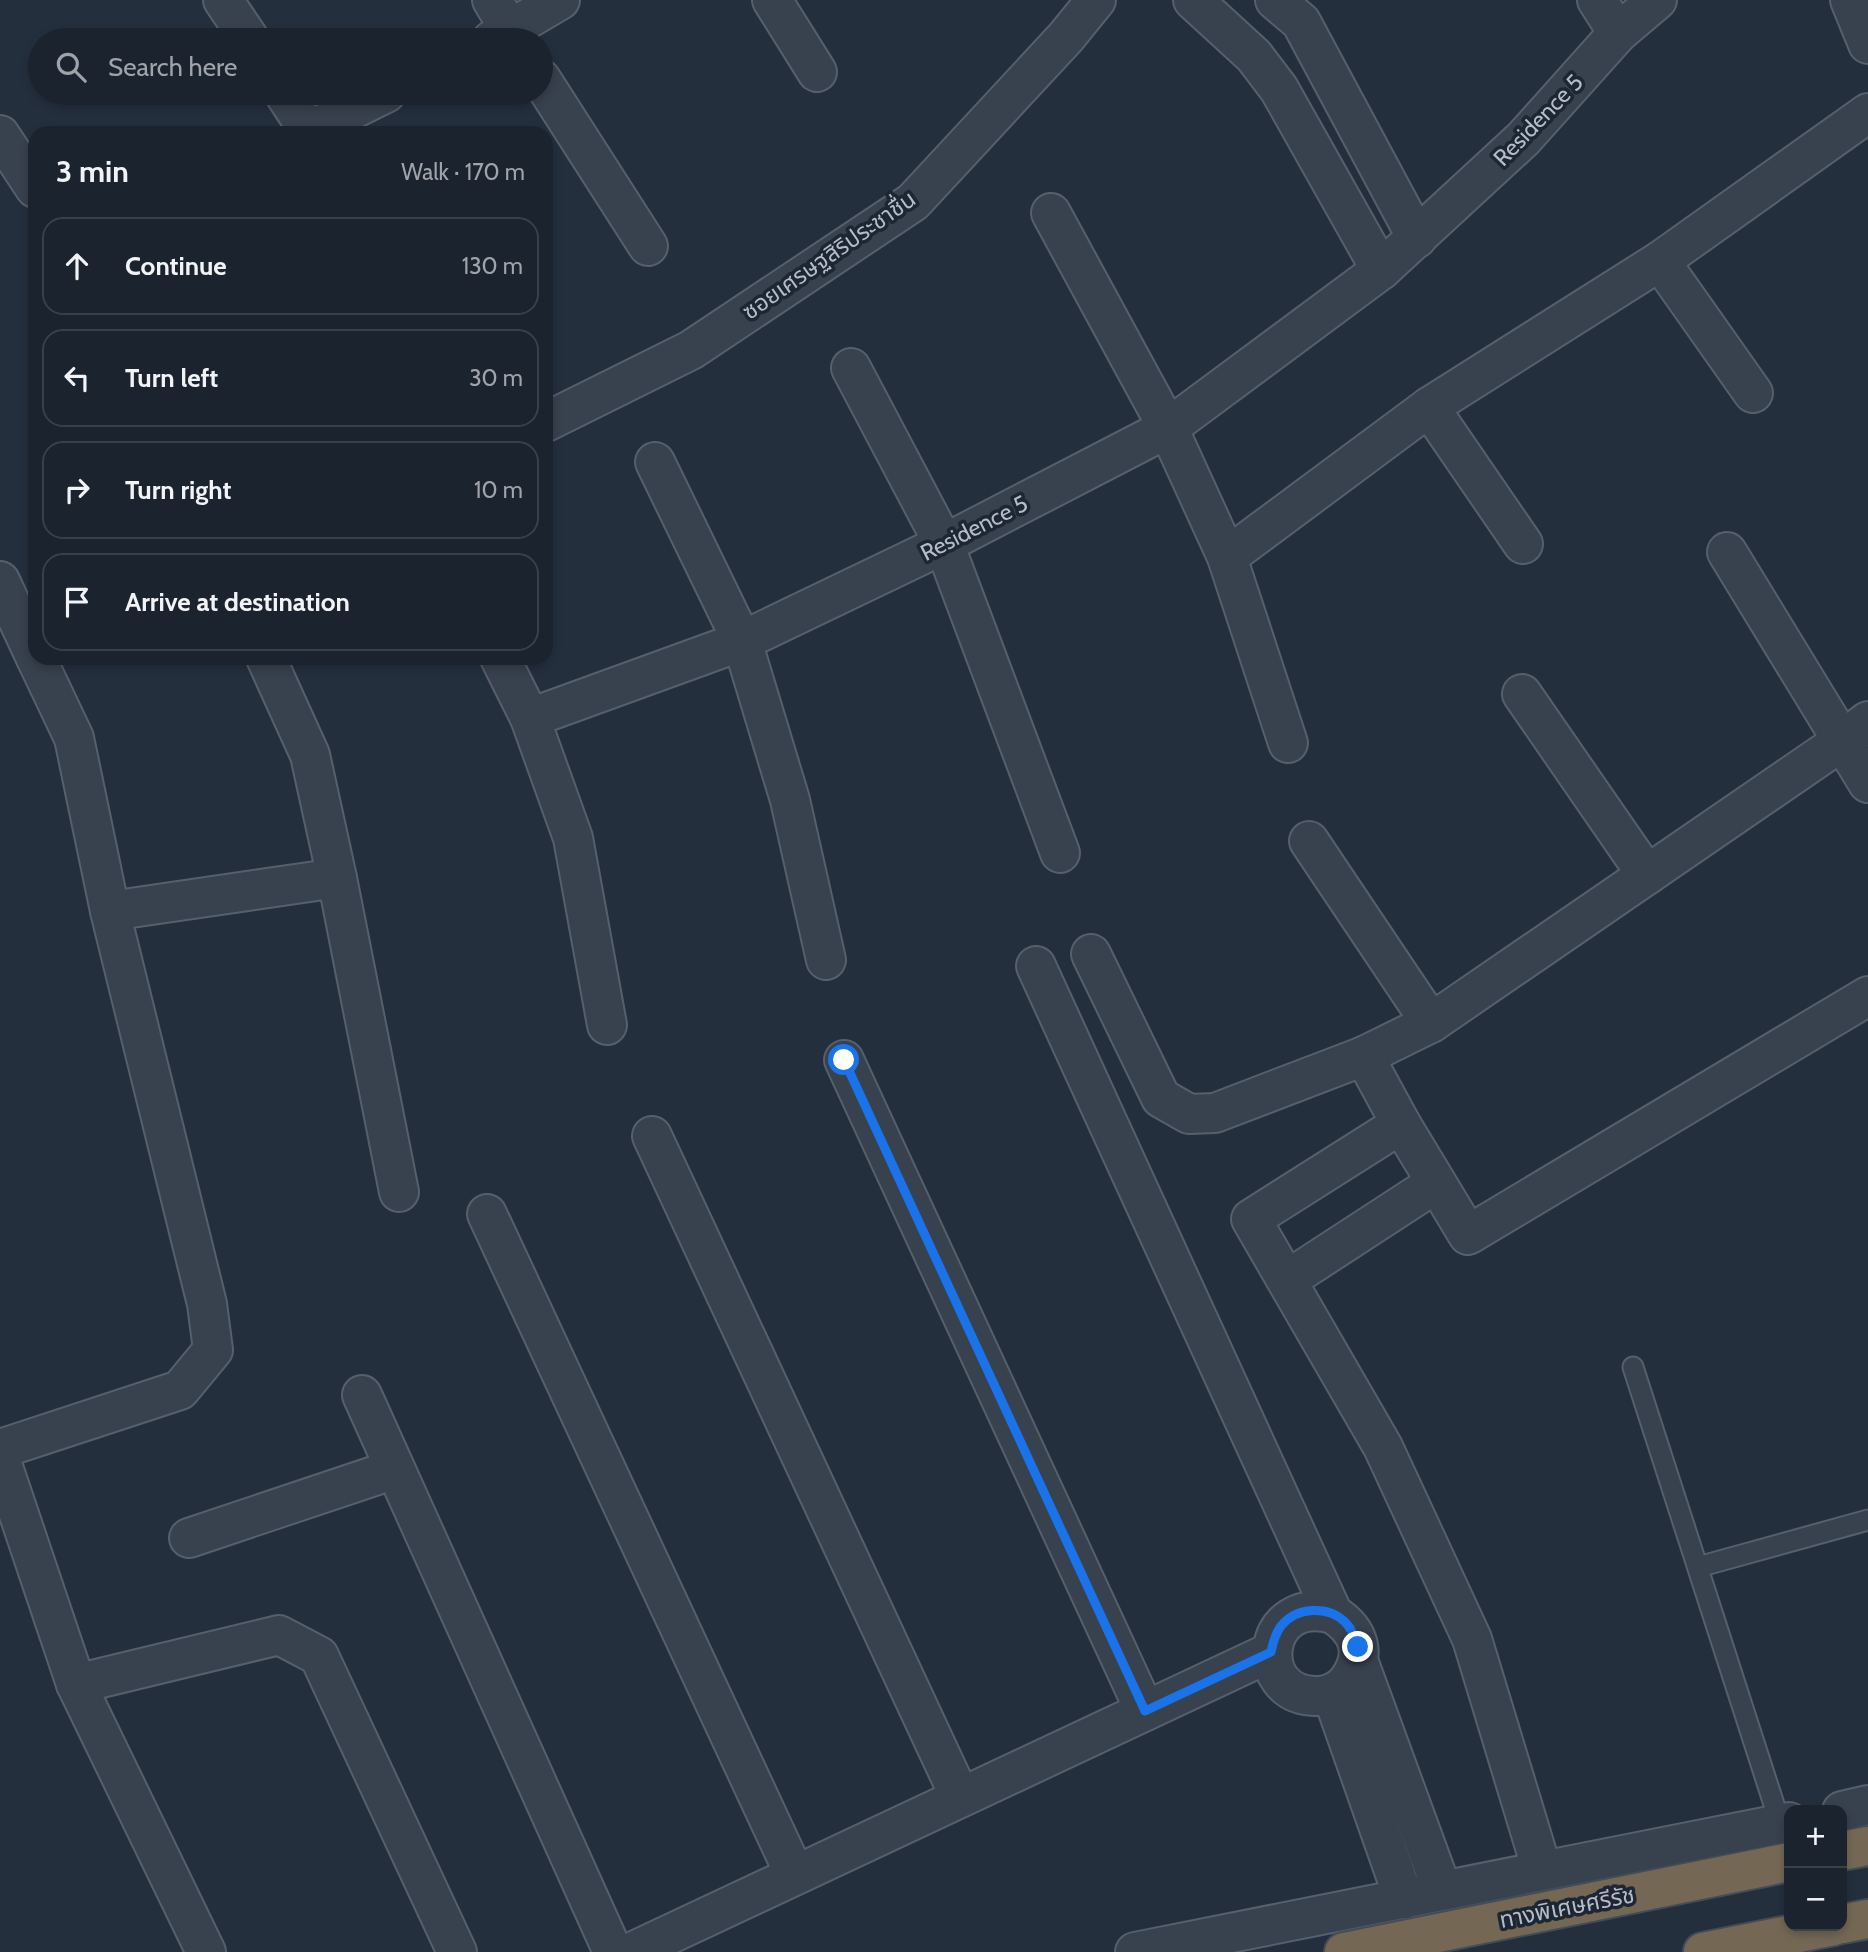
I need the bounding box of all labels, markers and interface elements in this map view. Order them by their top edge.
search box [28,28,553,105]
icon: search [52,48,90,86]
text: Search here [108,51,237,83]
street label: Residence 5 [1487,68,1589,172]
text: 3 min [56,153,129,190]
text: Walk · 170 m [401,158,525,186]
street label: ซอยเศรษฐสิริประชาชื่น [736,183,921,325]
icon: ahead [58,247,96,285]
text: Continue [125,250,227,282]
text: 130 m [462,252,523,280]
icon: left [58,359,96,397]
text: Turn left [125,362,218,394]
text: 30 m [469,364,523,392]
icon: right [58,471,96,509]
text: Turn right [125,474,231,506]
text: 10 m [474,476,523,504]
street label: Residence 5 [916,489,1032,567]
icon: arrive [58,583,96,621]
text: Arrive at destination [125,586,350,618]
route start [828,1044,859,1075]
route end [1342,1631,1373,1662]
map controls [1784,1805,1847,1931]
button: + [1784,1805,1847,1868]
button: − [1784,1868,1847,1931]
street label: ทางพิเศษศรีรัช [1497,1880,1637,1934]

